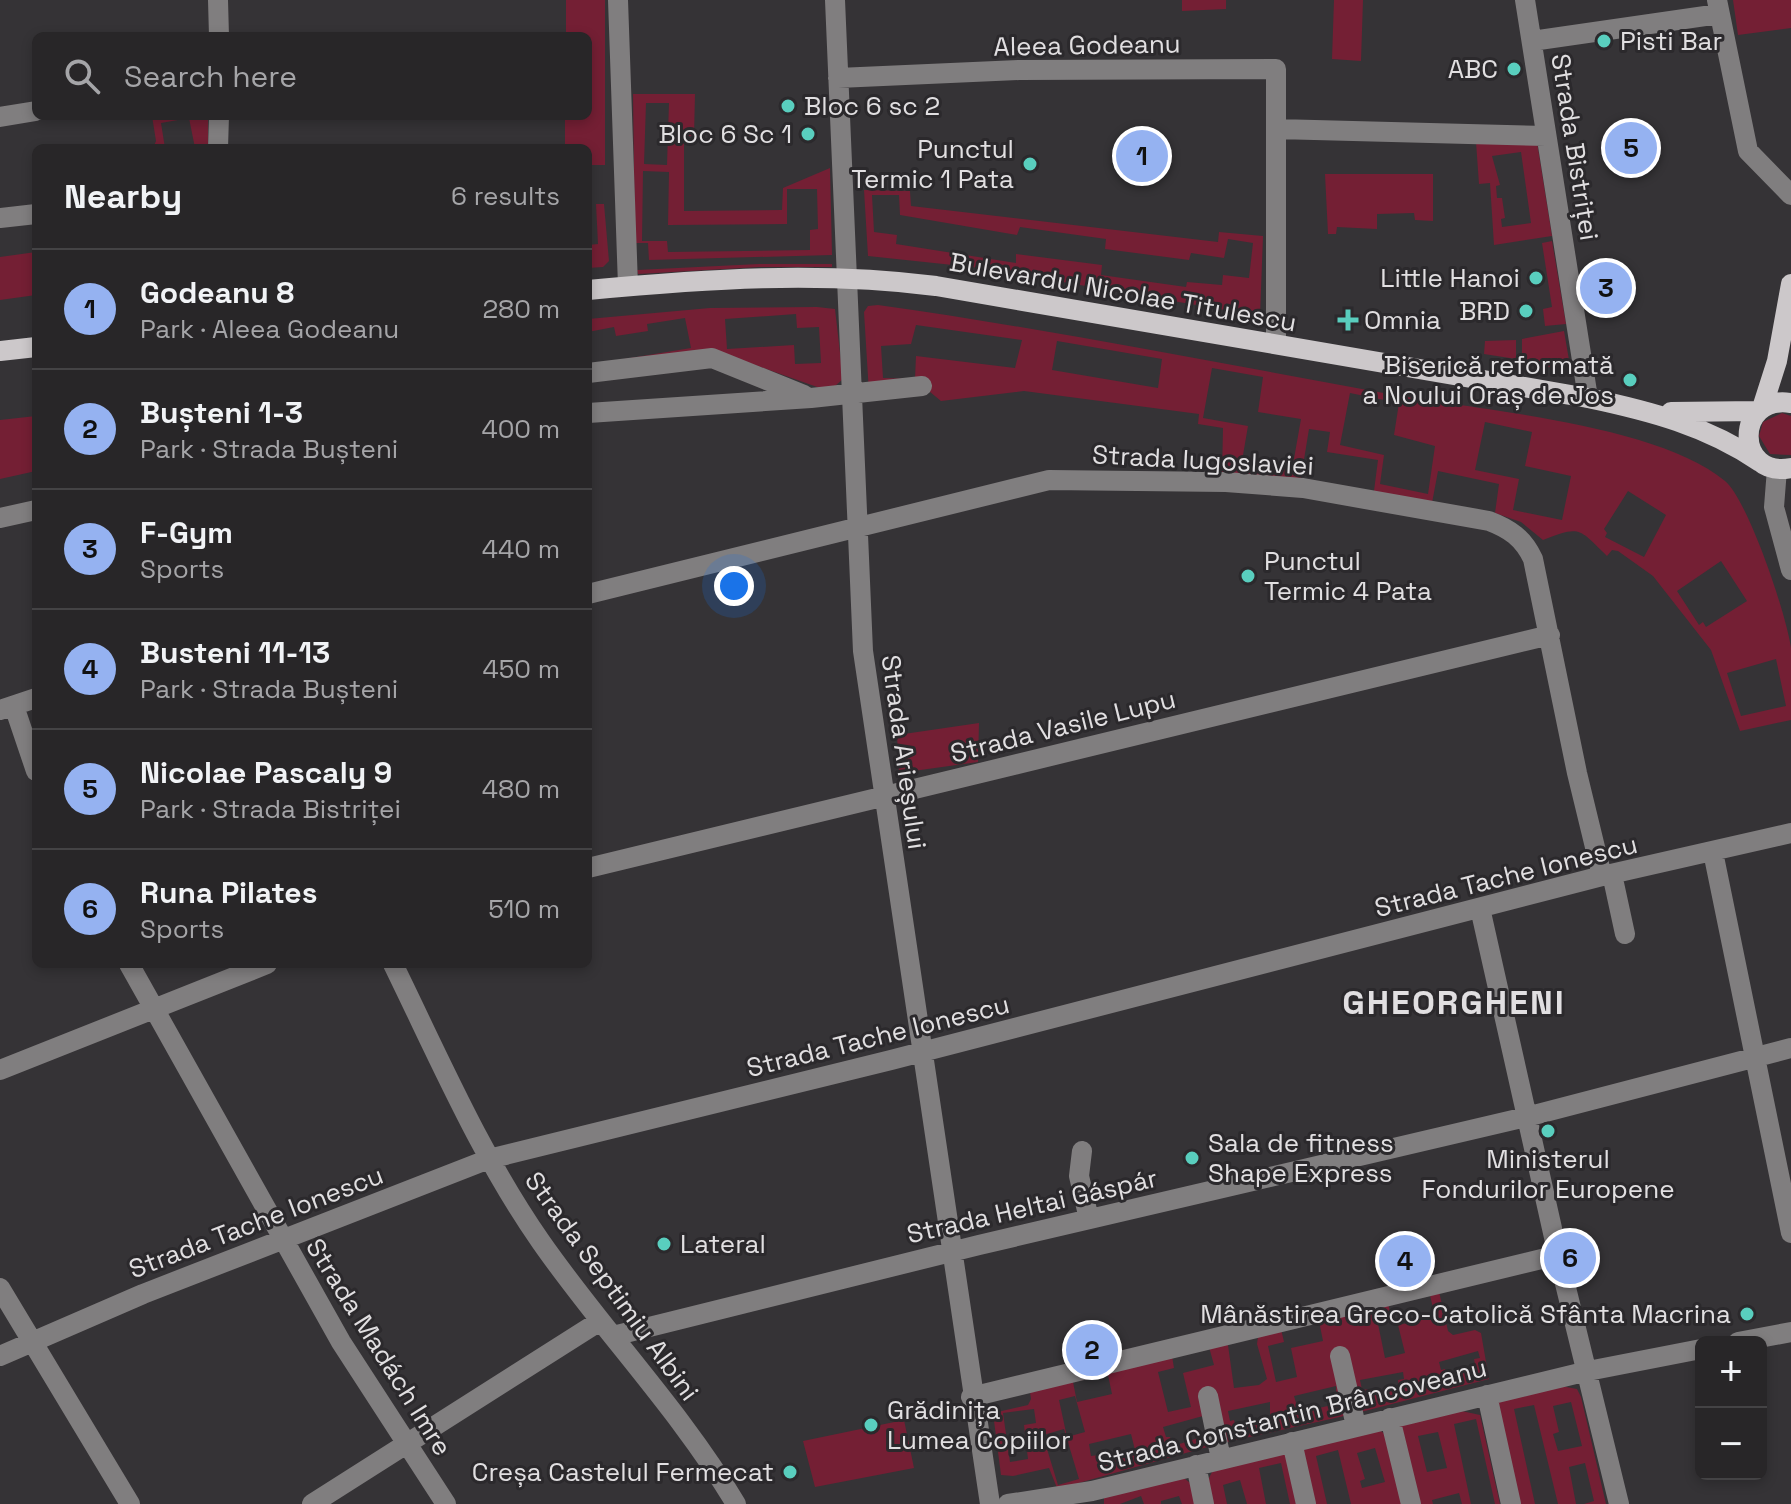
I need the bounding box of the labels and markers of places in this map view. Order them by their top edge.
place label: Pisti Bar [1620,24,1722,58]
marker: Pisti Bar [1595,32,1613,50]
place label: ABC [1448,52,1498,86]
marker: ABC [1505,60,1523,78]
place label: Bloc 6 sc 2 [804,89,940,123]
marker: Bloc 6 sc 2 [779,97,797,115]
place label: Bloc 6 Sc 1 [659,117,792,151]
pin: 5 [1605,118,1657,178]
marker: Bloc 6 Sc 1 [799,125,817,143]
pin: 1 [1116,126,1168,186]
place label: Punctul Termic 1 Pata [851,132,1014,196]
marker: Punctul Termic 1 Pata [1021,155,1039,173]
pin: 3 [1580,258,1632,318]
place label: Little Hanoi [1380,261,1520,295]
marker: Little Hanoi [1527,269,1545,287]
place label: BRD [1459,294,1510,328]
marker: BRD [1517,302,1535,320]
place label: Omnia [1364,303,1441,337]
marker: Omnia [1339,311,1357,329]
place label: Biserică reformată a Noului Oraș de Jos [1362,348,1614,412]
marker: Biserică reformată a Noului Oraș de Jos [1621,371,1639,389]
place label: Punctul Termic 4 Pata [1264,544,1432,608]
marker: Punctul Termic 4 Pata [1239,567,1257,585]
marker: Ministerul Fondurilor Europene [1539,1122,1557,1140]
place label: Sala de fitness Shape Express [1208,1126,1394,1190]
place label: Ministerul Fondurilor Europene [1421,1142,1675,1206]
marker: Sala de fitness Shape Express [1183,1149,1201,1167]
place label: Lateral [680,1227,766,1261]
pin: 6 [1544,1228,1596,1288]
pin: 4 [1379,1231,1431,1291]
marker: Lateral [655,1235,673,1253]
place label: Mânăstirea Greco-Catolică Sfânta Macrina [1200,1297,1731,1331]
marker: Mânăstirea Greco-Catolică Sfânta Macrina [1738,1305,1756,1323]
pin: 2 [1066,1320,1118,1380]
place label: Grădinița Lumea Copiilor [887,1393,1071,1457]
marker: Grădinița Lumea Copiilor [862,1416,880,1434]
place label: Creșa Castelul Fermecat [472,1455,774,1489]
marker: Creșa Castelul Fermecat [781,1463,799,1481]

